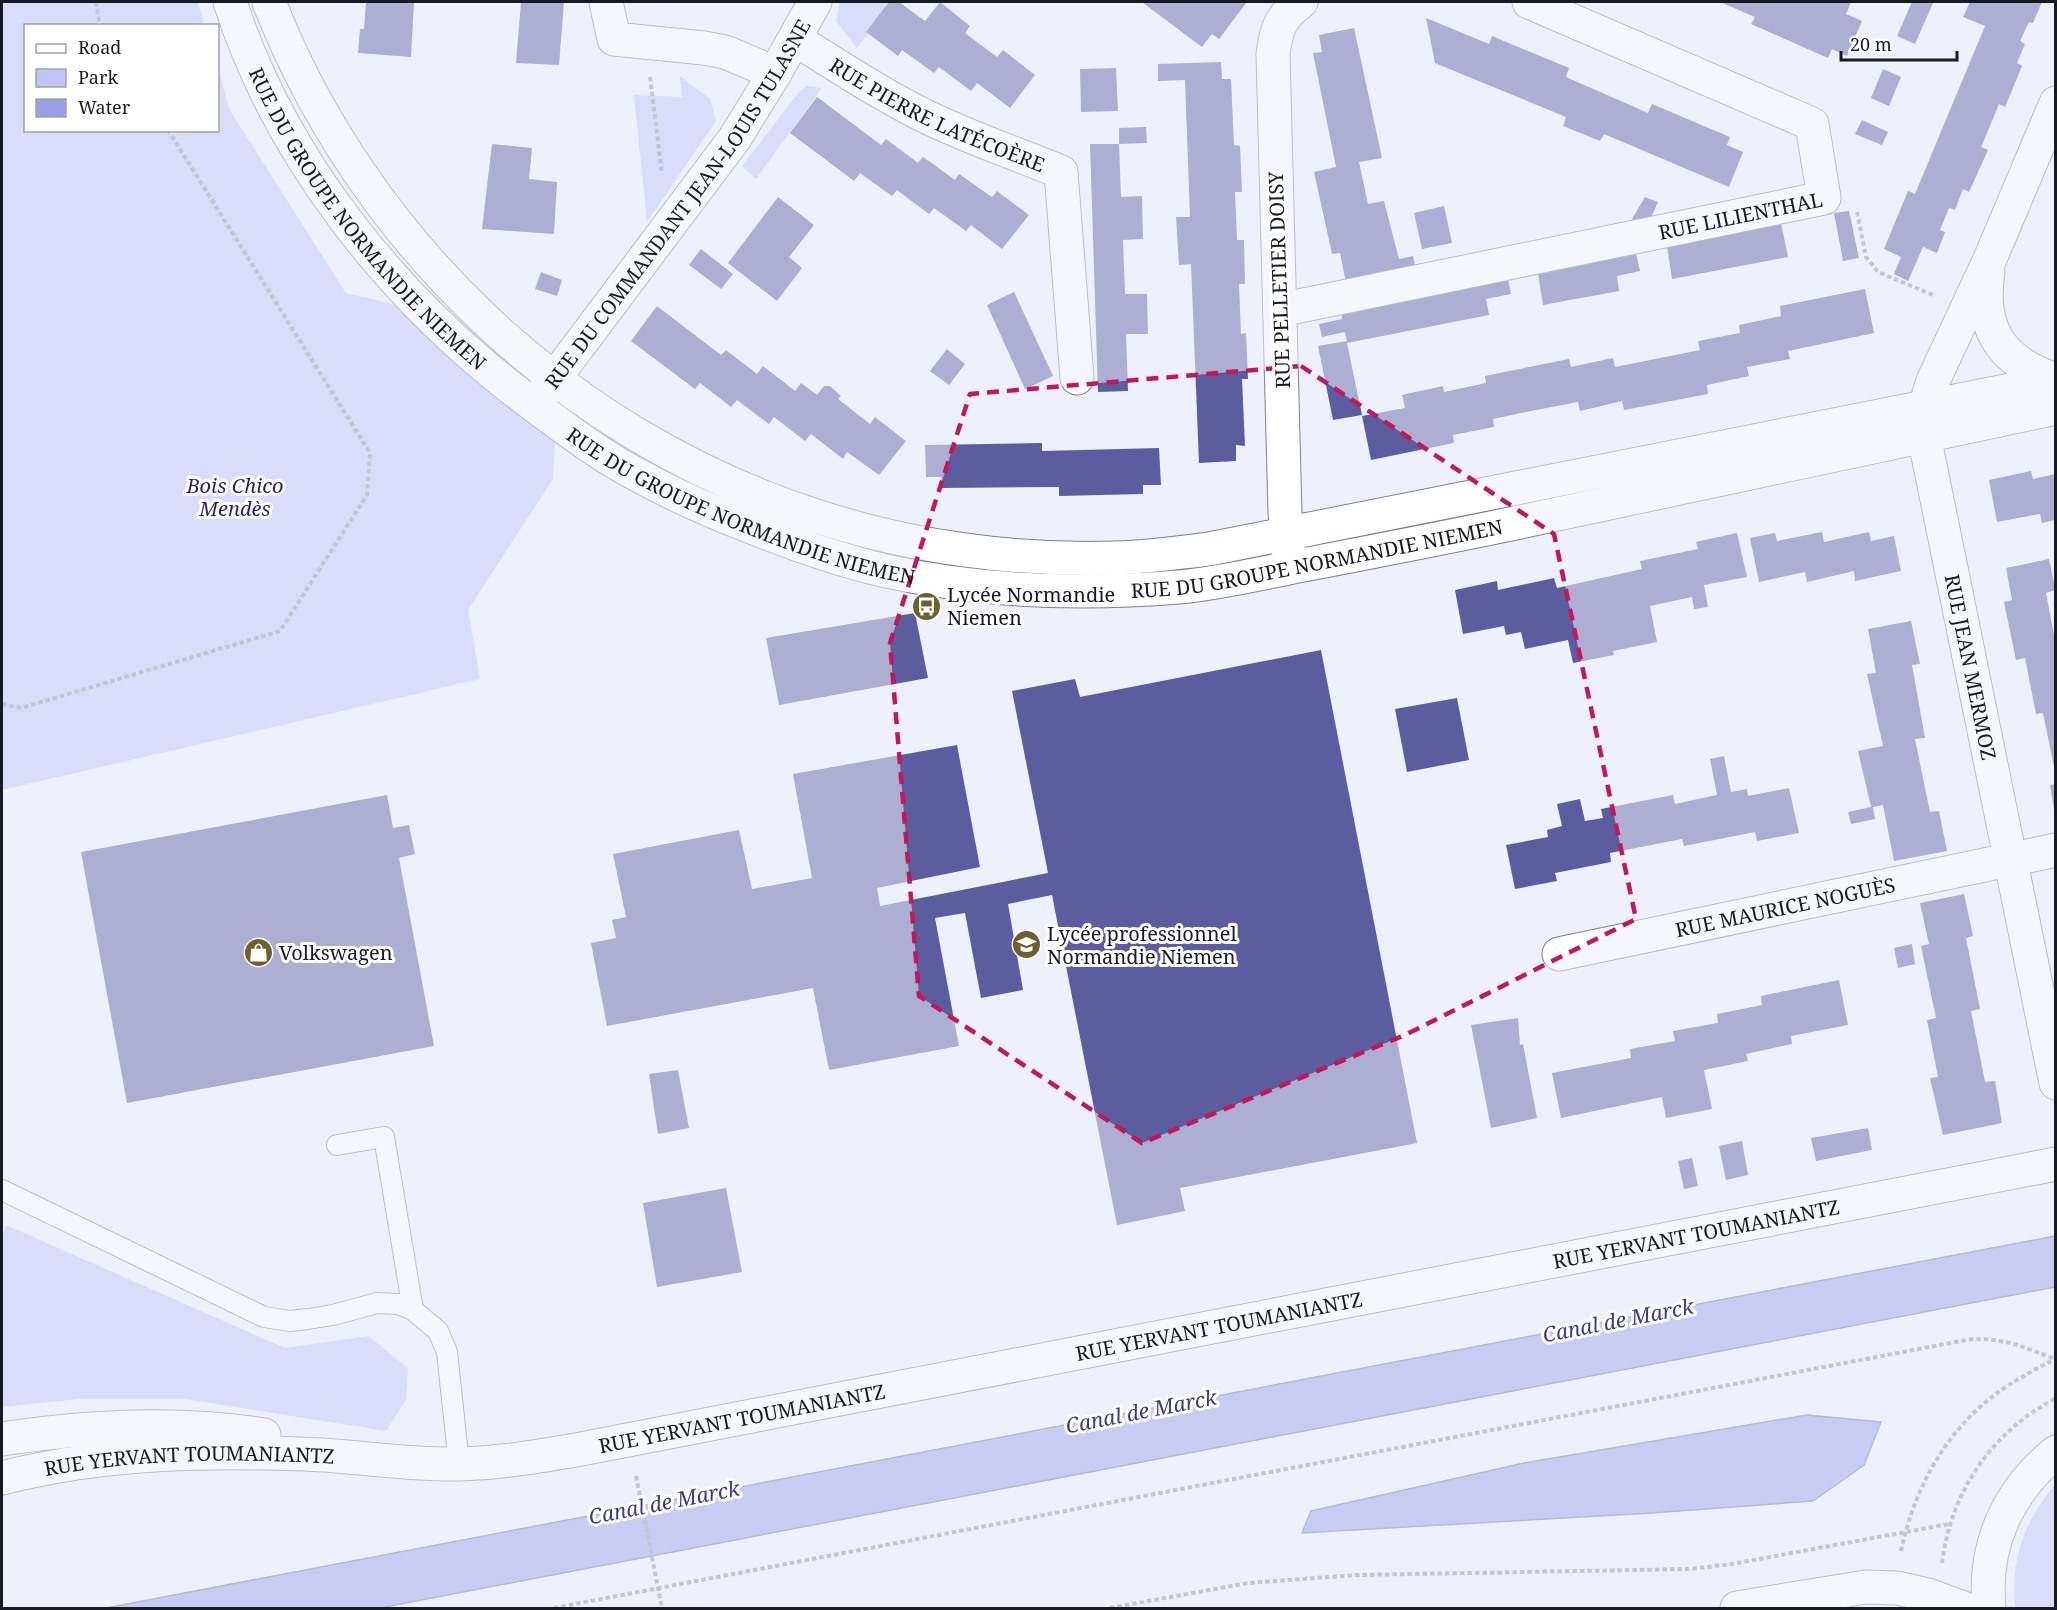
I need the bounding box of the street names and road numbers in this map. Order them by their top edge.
street label: RUE DU COMMANDANT JEAN-LOUIS TULASNE [538,14,816,394]
street label: RUE PIERRE LATÉCOÈRE [825,51,1049,178]
street label: RUE DU GROUPE NORMANDIE NIEMEN [243,63,492,376]
street label: RUE PELLETIER DOISY [1262,171,1296,389]
street label: RUE LILIENTHAL [1656,185,1825,245]
street label: RUE DU GROUPE NORMANDIE NIEMEN [562,421,918,590]
street label: RUE DU GROUPE NORMANDIE NIEMEN [1130,512,1505,604]
street label: RUE JEAN MERMOZ [1939,572,2003,762]
street label: RUE MAURICE NOGUÈS [1673,871,1898,943]
street label: RUE YERVANT TOUMANIANTZ [1550,1193,1841,1274]
street label: RUE YERVANT TOUMANIANTZ [1073,1285,1364,1367]
street label: RUE YERVANT TOUMANIANTZ [596,1377,887,1459]
street label: RUE YERVANT TOUMANIANTZ [42,1439,336,1482]

